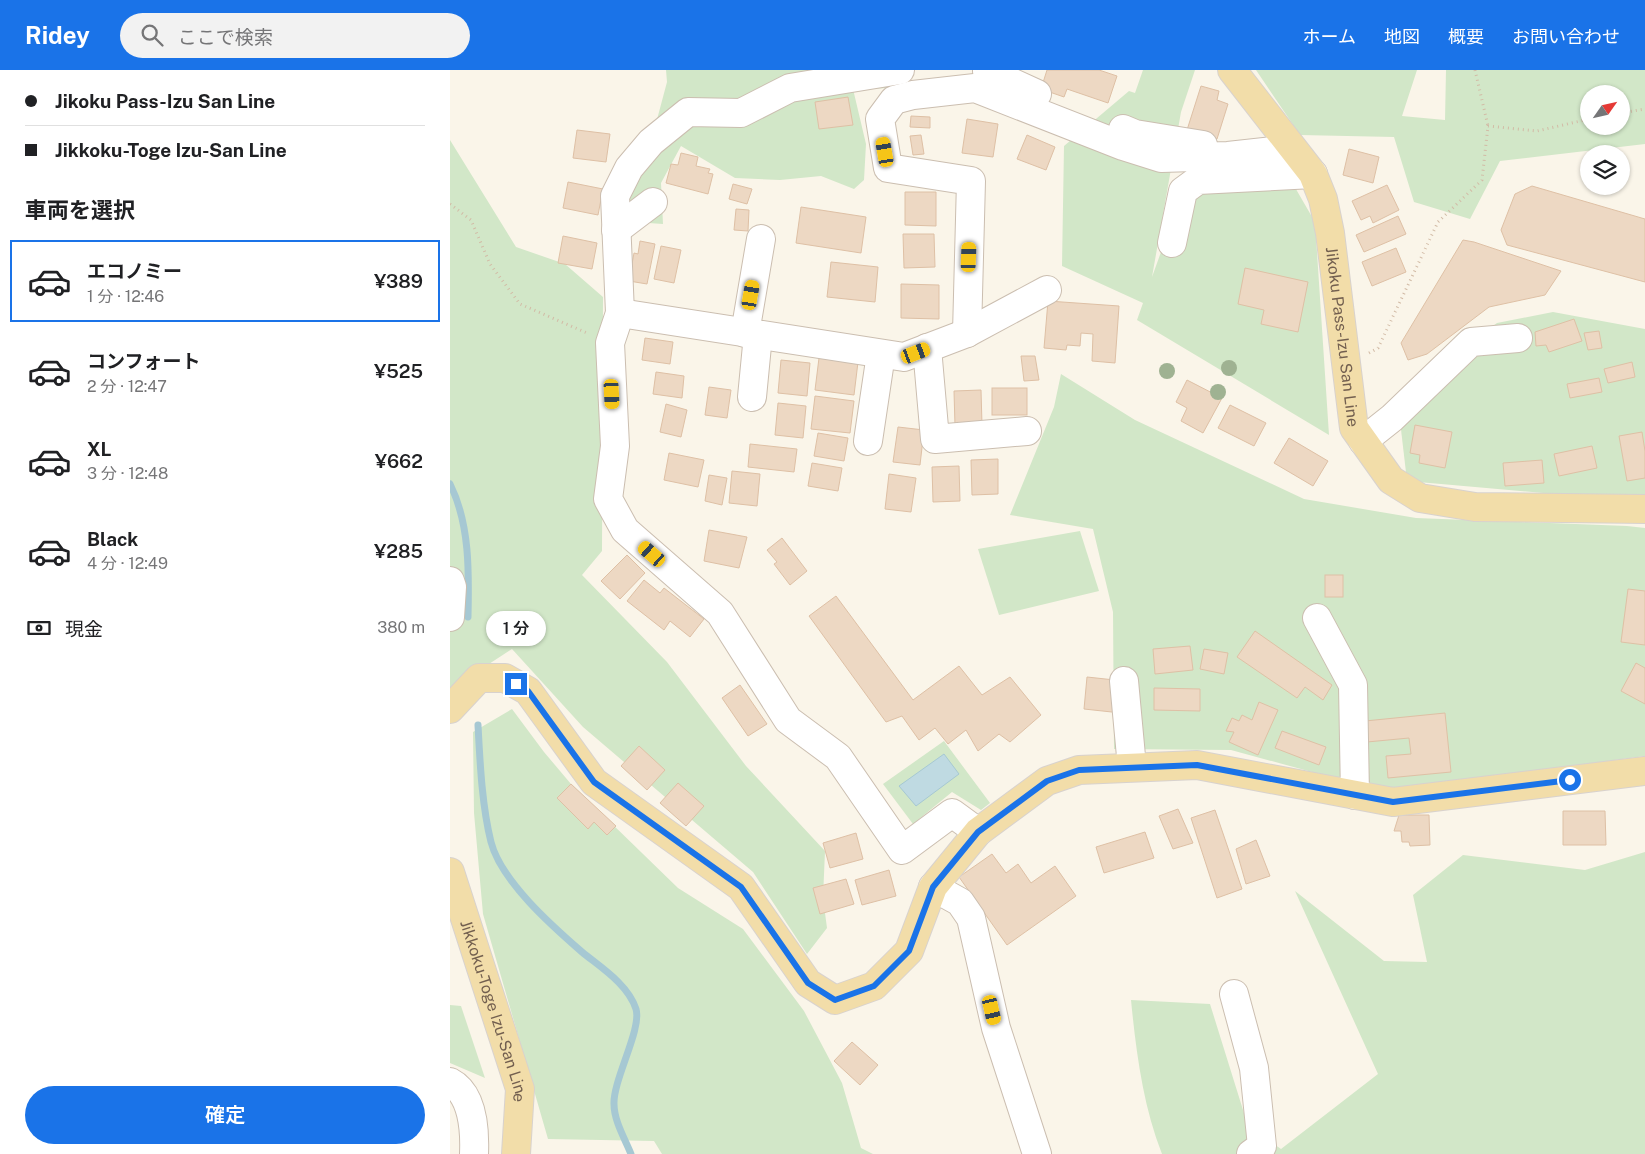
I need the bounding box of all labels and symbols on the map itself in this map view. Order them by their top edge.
north arrow [1580,85,1630,135]
car [875,136,894,168]
car [960,242,977,272]
street label: Jikoku Pass-Izu San Line [1322,246,1363,428]
car [741,279,760,311]
car [899,341,932,365]
car [603,379,620,409]
car [635,538,668,570]
callout: 1 分 [486,612,546,646]
route end [505,673,527,695]
route start [1559,769,1581,791]
street label: Jikkoku-Toge Izu-San Line [457,917,530,1103]
car [981,994,1002,1026]

